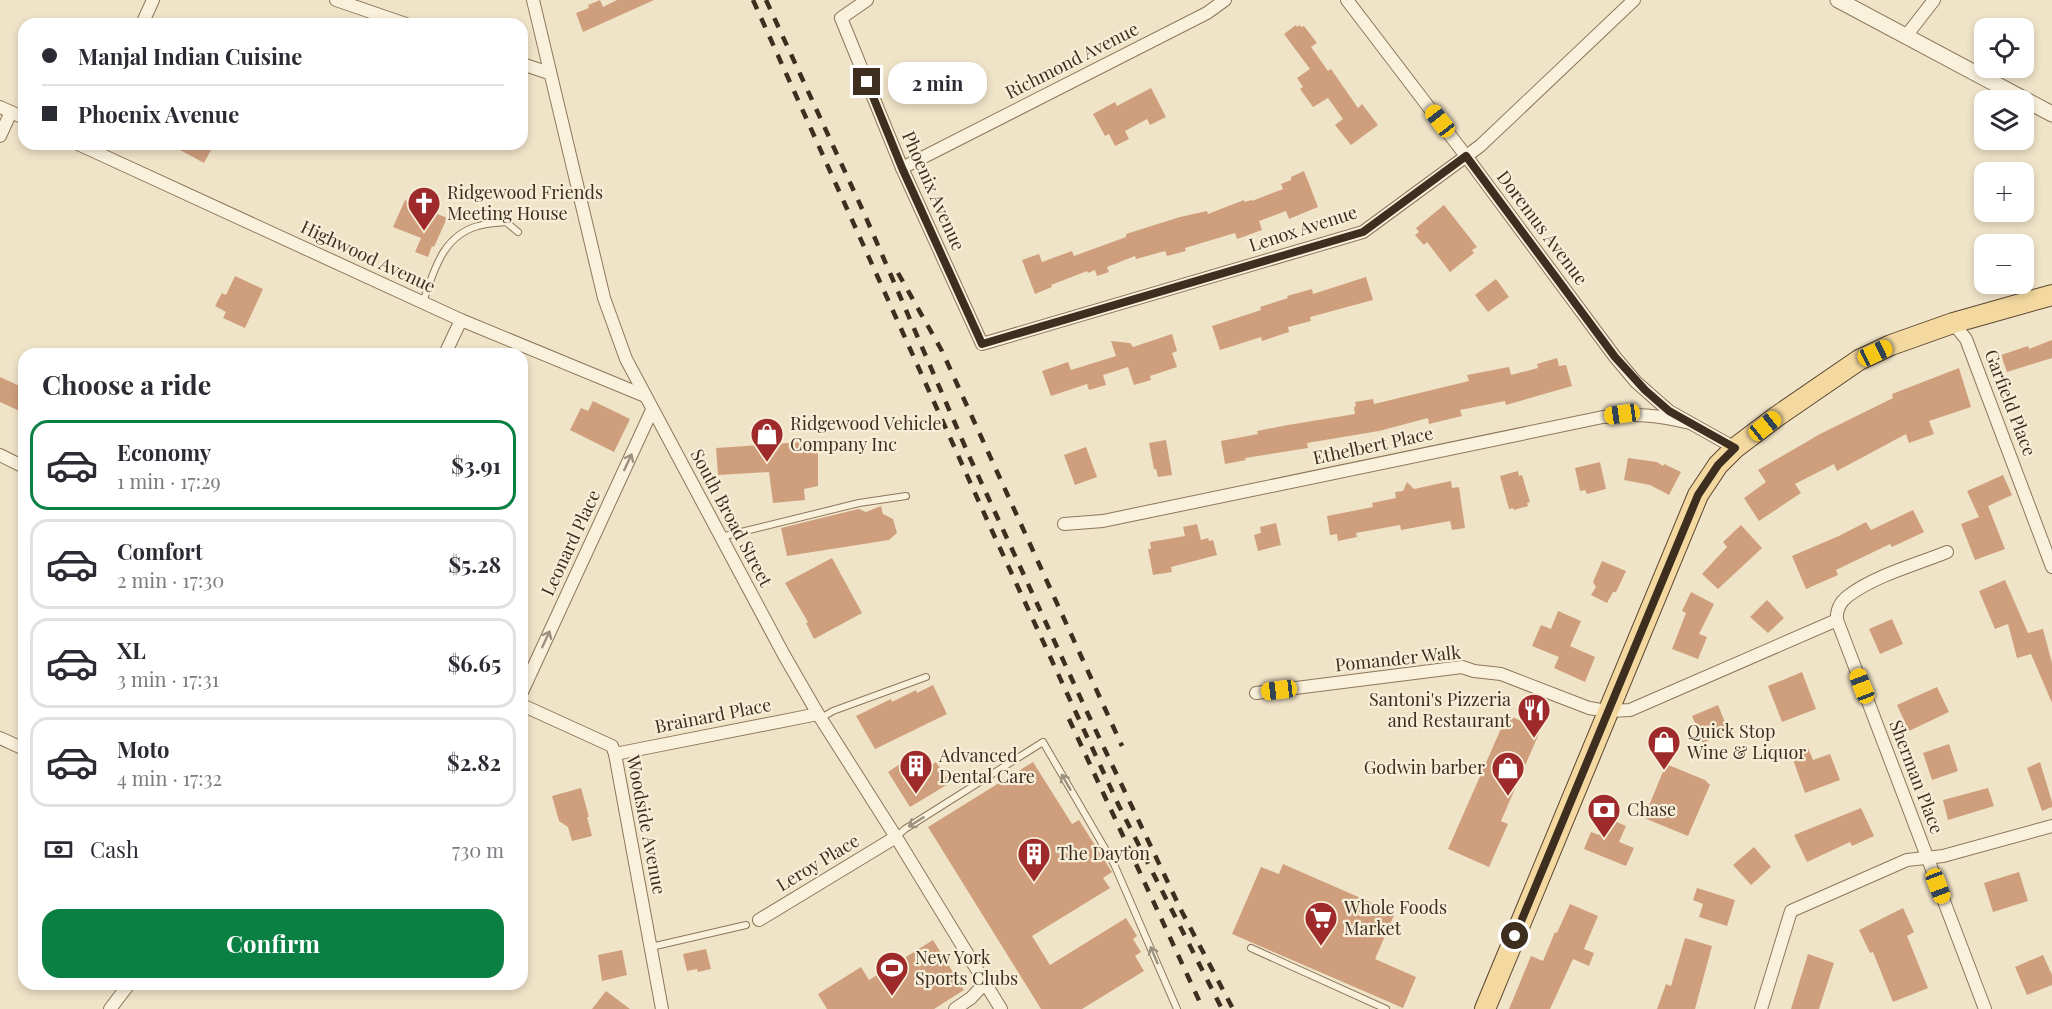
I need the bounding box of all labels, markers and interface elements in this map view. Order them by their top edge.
street label: Richmond Avenue [1001,16,1142,104]
map controls [1974,18,2034,294]
button: locate [1974,18,2034,78]
text: Manjal Indian Cuisine [78,41,302,71]
callout: 2 min [888,61,987,103]
route end [853,68,880,95]
text: 2 min [912,69,963,96]
button: layers [1974,90,2034,150]
text: Phoenix Avenue [78,99,239,129]
car [1422,101,1458,141]
street label: Phoenix Avenue [897,127,971,254]
button: + [1974,162,2034,222]
street label: Doremus Avenue [1492,165,1594,289]
place label: Ridgewood Friends Meeting House [447,180,603,225]
church icon: Ridgewood Friends Meeting House [406,185,442,232]
street label: Lenox Avenue [1246,199,1360,257]
street label: Highwood Avenue [297,214,440,298]
button: − [1974,234,2034,294]
car [1855,337,1895,369]
street label: Garfield Place [1980,346,2042,459]
text: Choose a ride [42,366,211,402]
car [1603,403,1641,425]
car [1745,408,1785,444]
place label: Ridgewood Vehicle Company Inc [790,411,942,456]
shop icon: Ridgewood Vehicle Company Inc [749,416,785,463]
street label: Ethelbert Place [1310,421,1435,469]
text: Economy [117,437,211,467]
icon: car [45,438,99,492]
street label: South Broad Street [686,445,779,591]
text: $3.91 [451,450,501,480]
one-way arrow [623,453,634,472]
text: 1 min · 17:29 [117,467,221,494]
street label: Leonard Place [535,486,605,599]
text: Comfort [117,536,203,566]
icon: car [45,537,99,591]
text: $5.28 [448,549,501,579]
text: 2 min · 17:30 [117,566,224,593]
one-way arrow [541,631,553,649]
text: XL [117,635,146,665]
icon: car [45,636,99,690]
street label: Pomander Walk [1334,639,1462,677]
text: $6.65 [448,648,501,678]
text: 3 min · 17:31 [117,665,219,692]
car [1847,666,1877,706]
car [1260,679,1298,701]
place label: Santoni's Pizzeria and Restaurant [1369,687,1512,732]
street label: Brainard Place [653,692,773,738]
restaurant icon: Santoni's Pizzeria and Restaurant [1516,692,1552,739]
street label: Sherman Place [1884,716,1950,837]
place label: Quick Stop Wine & Liquor [1686,719,1806,764]
shop icon: Quick Stop Wine & Liquor [1646,724,1682,771]
text: Moto [117,734,170,764]
icon: car [45,735,99,789]
place label: Advanced Dental Care [938,743,1035,788]
text: $2.82 [447,747,501,777]
building icon: Advanced Dental Care [898,748,934,795]
shop icon: Godwin barber [1490,750,1526,797]
street label: Woodside Avenue [622,752,672,896]
place label: Godwin barber [1364,755,1485,779]
text: 4 min · 17:32 [117,764,222,791]
one-way arrow [1059,774,1071,791]
bank icon: Chase [1586,792,1622,839]
place label: Chase [1627,797,1676,821]
one-way arrow [908,815,925,828]
street label: Leroy Place [772,828,863,896]
icon: cash [42,833,75,866]
text: Cash [90,834,139,864]
text: 730 m [452,836,504,863]
building icon: The Dayton [1016,836,1052,883]
place label: The Dayton [1057,841,1150,865]
car [1923,866,1953,906]
place label: Whole Foods Market [1343,895,1447,940]
supermarket icon: Whole Foods Market [1303,900,1339,947]
button: Confirm [42,909,504,978]
route start [1501,922,1528,949]
place label: New York Sports Clubs [915,945,1018,990]
one-way arrow [1148,947,1159,965]
sports icon: New York Sports Clubs [874,950,910,997]

